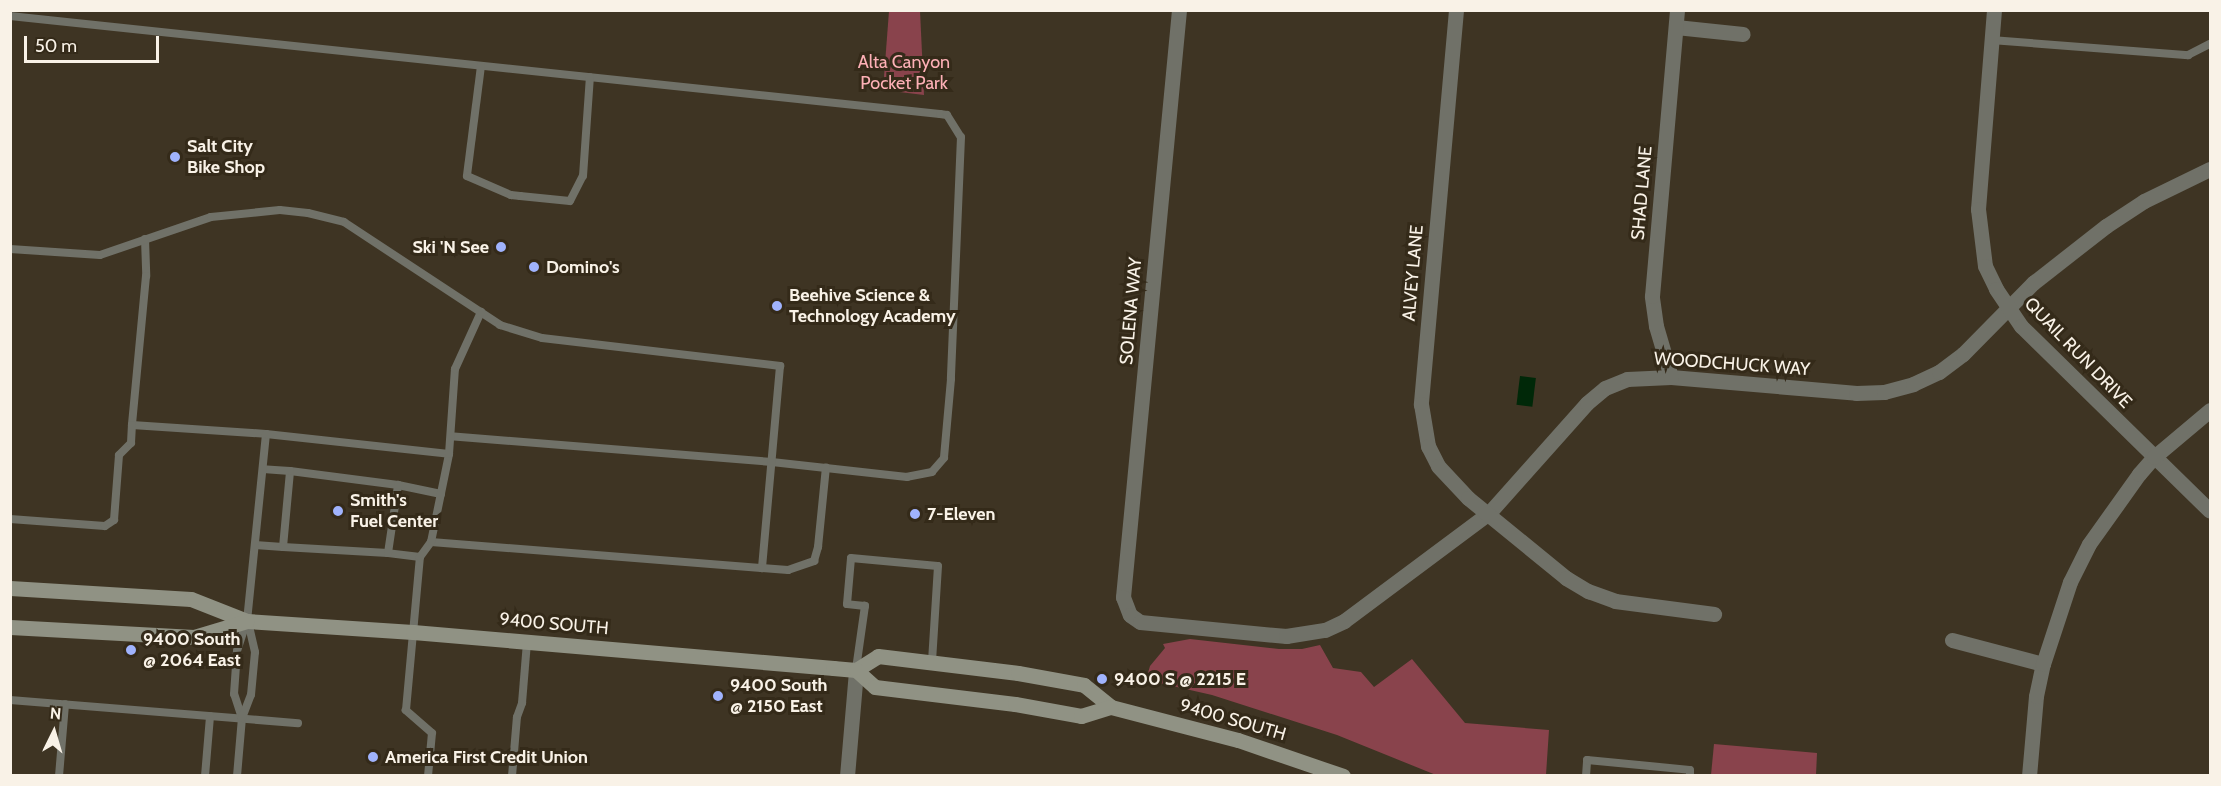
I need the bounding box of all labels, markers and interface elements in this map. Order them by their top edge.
scale bar [27,24,162,62]
text: 50 m [35,35,77,57]
park label: Alta Canyon Pocket Park [858,52,950,94]
place label: Salt City Bike Shop [187,136,265,178]
street label: SHAD LANE [1627,145,1657,241]
marker: Salt City Bike Shop [168,150,182,164]
street label: ALVEY LANE [1398,224,1428,322]
place label: Ski 'N See [413,236,489,258]
marker: Ski 'N See [494,240,508,254]
place label: Domino's [546,256,620,278]
street label: SOLENA WAY [1116,256,1146,366]
marker: Domino's [527,260,541,274]
place label: Beehive Science & Technology Academy [789,285,956,328]
street label: QUAIL RUN DRIVE [2020,293,2136,413]
marker: Beehive Science & Technology Academy [770,299,784,313]
street label: WOODCHUCK WAY [1653,348,1811,380]
place label: Smith's Fuel Center [350,490,438,532]
place label: 7-Eleven [927,503,995,525]
marker: Smith's Fuel Center [331,504,345,518]
marker: 7-Eleven [908,507,922,521]
street label: 9400 SOUTH [499,608,609,640]
place label: 9400 South @ 2064 East [143,629,241,672]
marker: 9400 South @ 2064 East [124,643,138,657]
place label: 9400 S @ 2215 E [1114,668,1246,690]
marker: 9400 S @ 2215 E [1095,672,1109,686]
place label: 9400 South @ 2150 East [730,675,828,718]
marker: 9400 South @ 2150 East [711,689,725,703]
street label: 9400 SOUTH [1177,695,1289,745]
north arrow [24,702,84,762]
text: N [49,704,62,724]
place label: America First Credit Union [385,746,588,768]
marker: America First Credit Union [366,750,380,764]

